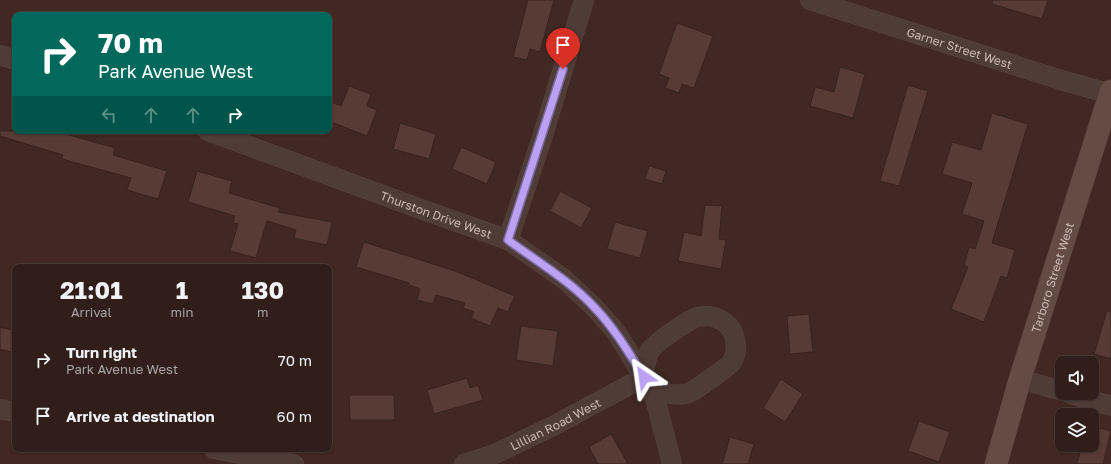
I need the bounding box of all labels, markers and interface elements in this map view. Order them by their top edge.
street label: Garner Street West [905,24,1014,72]
text: 70 m [98,26,163,59]
icon: right [32,28,84,80]
pin [546,28,580,69]
icon: arrive [552,34,574,56]
text: Park Avenue West [98,60,253,82]
icon: left [98,104,120,126]
icon: ahead [140,104,162,126]
icon: ahead [182,104,204,126]
icon: right [224,104,246,126]
street label: Thurston Drive West [378,187,494,241]
street label: Tarboro Street West [1028,220,1077,334]
text: 21:01 [60,275,123,304]
text: 1 [176,275,188,304]
text: 130 [241,275,284,304]
text: Arrival [71,304,112,320]
text: min [171,304,194,320]
text: m [257,304,269,320]
text: Turn right [66,343,137,361]
icon: right [32,349,54,371]
text: 70 m [278,351,312,369]
position arrow [623,356,665,398]
map controls [1055,356,1099,452]
button: sound [1055,356,1099,400]
text: Park Avenue West [66,361,178,377]
street label: Lillian Road West [508,394,603,453]
icon: arrive [32,405,54,427]
text: Arrive at destination [66,407,215,425]
text: 60 m [277,407,312,425]
button: layers [1055,408,1099,452]

